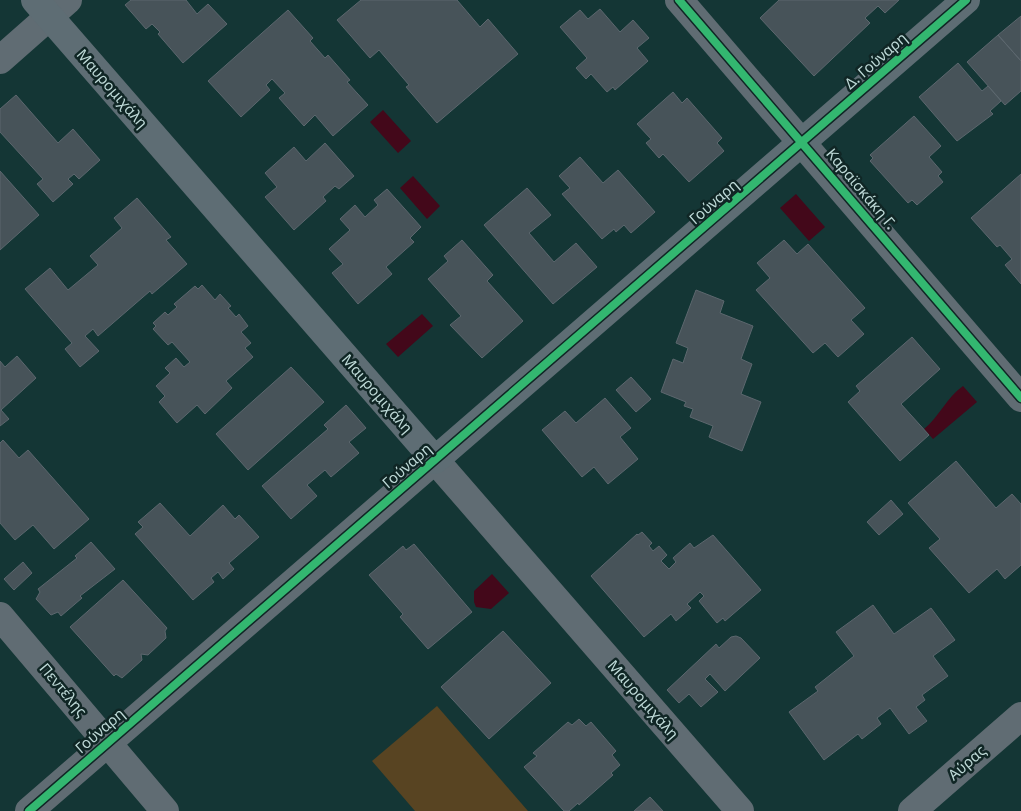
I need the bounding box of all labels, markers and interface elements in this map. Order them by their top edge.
street label: Δ. Γούναρη [840,28,911,93]
street label: Μαυρομιχάλη [73,45,153,132]
street label: Καραϊσκάκη Γ. [822,144,901,233]
street label: Γούναρη [684,174,742,228]
street label: Μαυρομιχάλη [338,350,418,437]
street label: Γούναρη [377,438,435,492]
street label: Μαυρομιχάλη [604,656,684,743]
street label: Πεντέλης [36,658,92,720]
street label: Γούναρη [70,703,128,757]
street label: Αύρας [943,740,990,784]

